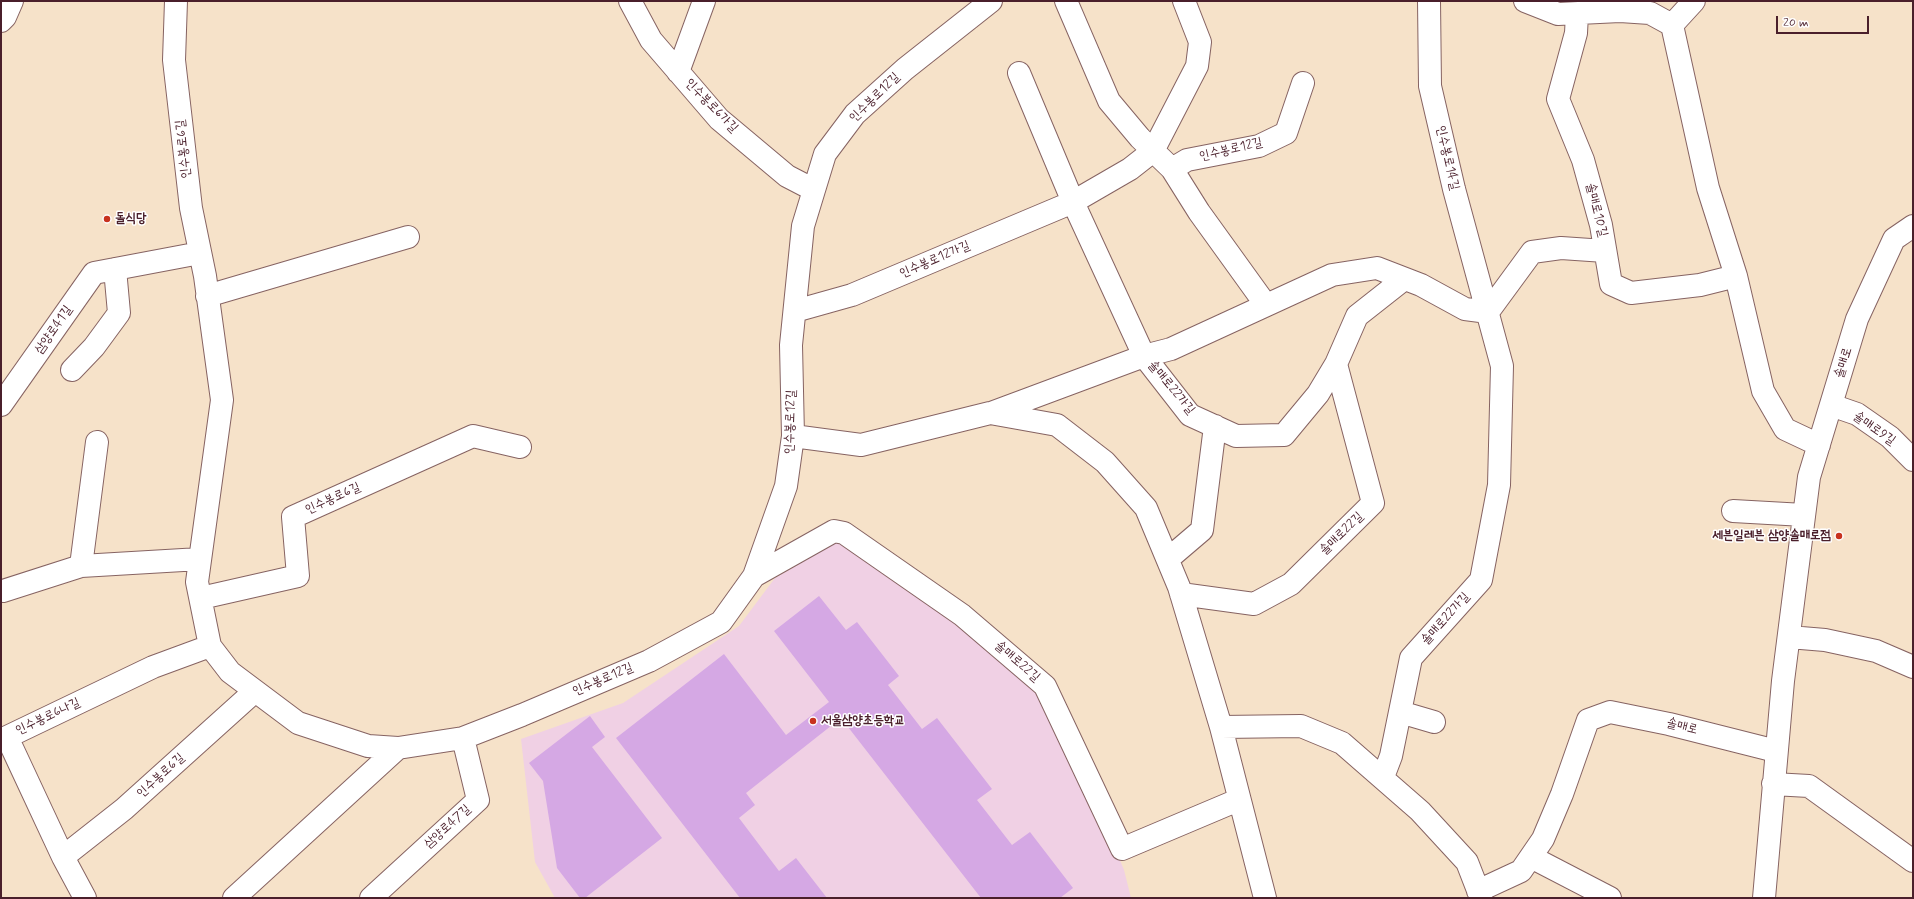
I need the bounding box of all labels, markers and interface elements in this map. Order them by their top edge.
scale bar [1778,8,1871,34]
text: 20 m [1783,15,1809,31]
street label: 인수봉로12길 [846,70,904,126]
street label: 인수봉로6가길 [681,76,741,136]
street label: 인수봉로6길 [173,119,195,179]
street label: 인수봉로14길 [1432,124,1462,192]
street label: 인수봉로12길 [1198,135,1264,165]
street label: 솔매로10길 [1582,181,1610,239]
place label: 돌식당 [115,211,146,227]
marker: 돌식당 [102,214,112,224]
street label: 인수봉로12가길 [897,238,973,282]
street label: 삼양로41길 [32,303,76,357]
street label: 솔매로 [1832,346,1856,380]
street label: 솔매로22가길 [1144,358,1198,418]
street label: 인수봉로12길 [782,390,800,454]
street label: 솔매로9길 [1850,409,1898,449]
street label: 인수봉로6길 [303,480,363,518]
street label: 솔매로22길 [1317,509,1367,559]
place label: 세븐일레븐 삼양솔매로점 [1712,528,1831,544]
marker: 세븐일레븐 삼양솔매로점 [1834,531,1844,541]
street label: 솔매로22가길 [1418,590,1474,648]
street label: 솔매로22길 [991,638,1043,686]
street label: 인수봉로12길 [570,660,636,700]
street label: 인수봉로6나길 [13,695,83,739]
place label: 서울삼양초등학교 [821,713,905,729]
marker: 서울삼양초등학교 [808,716,818,726]
street label: 솔매로 [1665,716,1699,738]
street label: 인수봉로6길 [134,750,188,802]
street label: 삼양로47길 [421,802,475,852]

